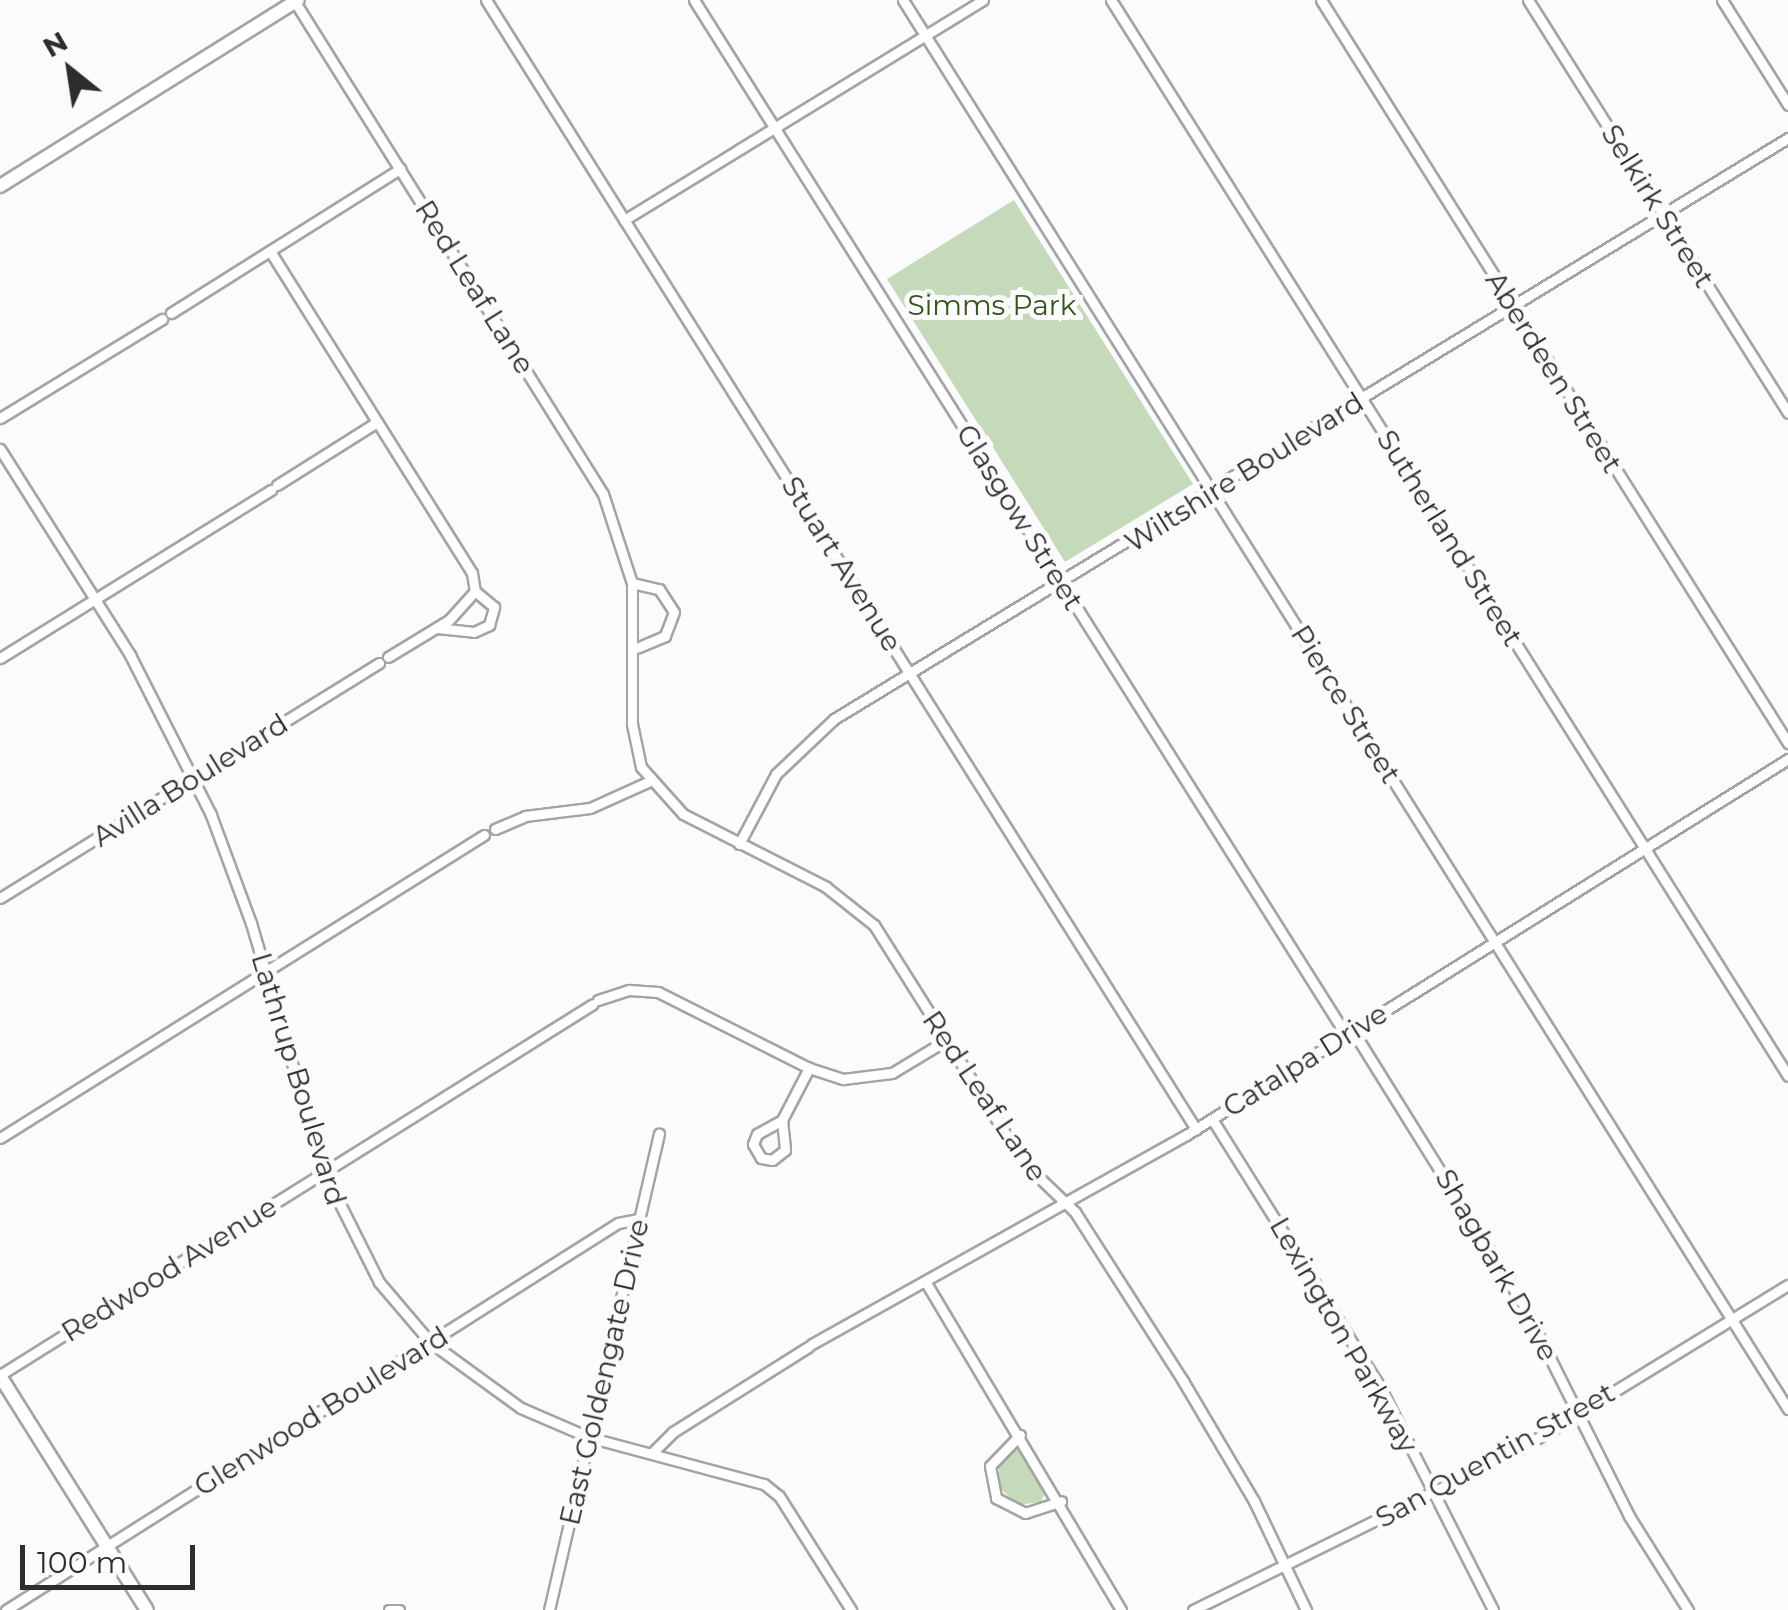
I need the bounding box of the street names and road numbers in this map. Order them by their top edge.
street label: Selkirk Street [1595,118,1721,294]
street label: Red Leaf Lane [408,194,542,380]
street label: Aberdeen Street [1479,265,1629,479]
street label: Wiltshire Boulevard [1119,385,1369,559]
street label: Glasgow Street [950,418,1090,616]
street label: Sutherland Street [1370,424,1530,652]
street label: Stuart Avenue [775,470,909,658]
street label: Pierce Street [1284,619,1408,789]
street label: Avilla Boulevard [86,707,294,853]
street label: Lathrup Boulevard [245,949,353,1209]
street label: Catalpa Drive [1217,996,1393,1124]
street label: Red Leaf Lane [916,1004,1054,1188]
street label: Shagbark Drive [1429,1163,1565,1367]
street label: Redwood Avenue [55,1189,283,1349]
street label: Lexington Parkway [1263,1211,1425,1459]
street label: East Goldengate Drive [552,1216,656,1528]
street label: Glenwood Boulevard [188,1319,454,1503]
street label: San Quentin Street [1370,1375,1620,1535]

